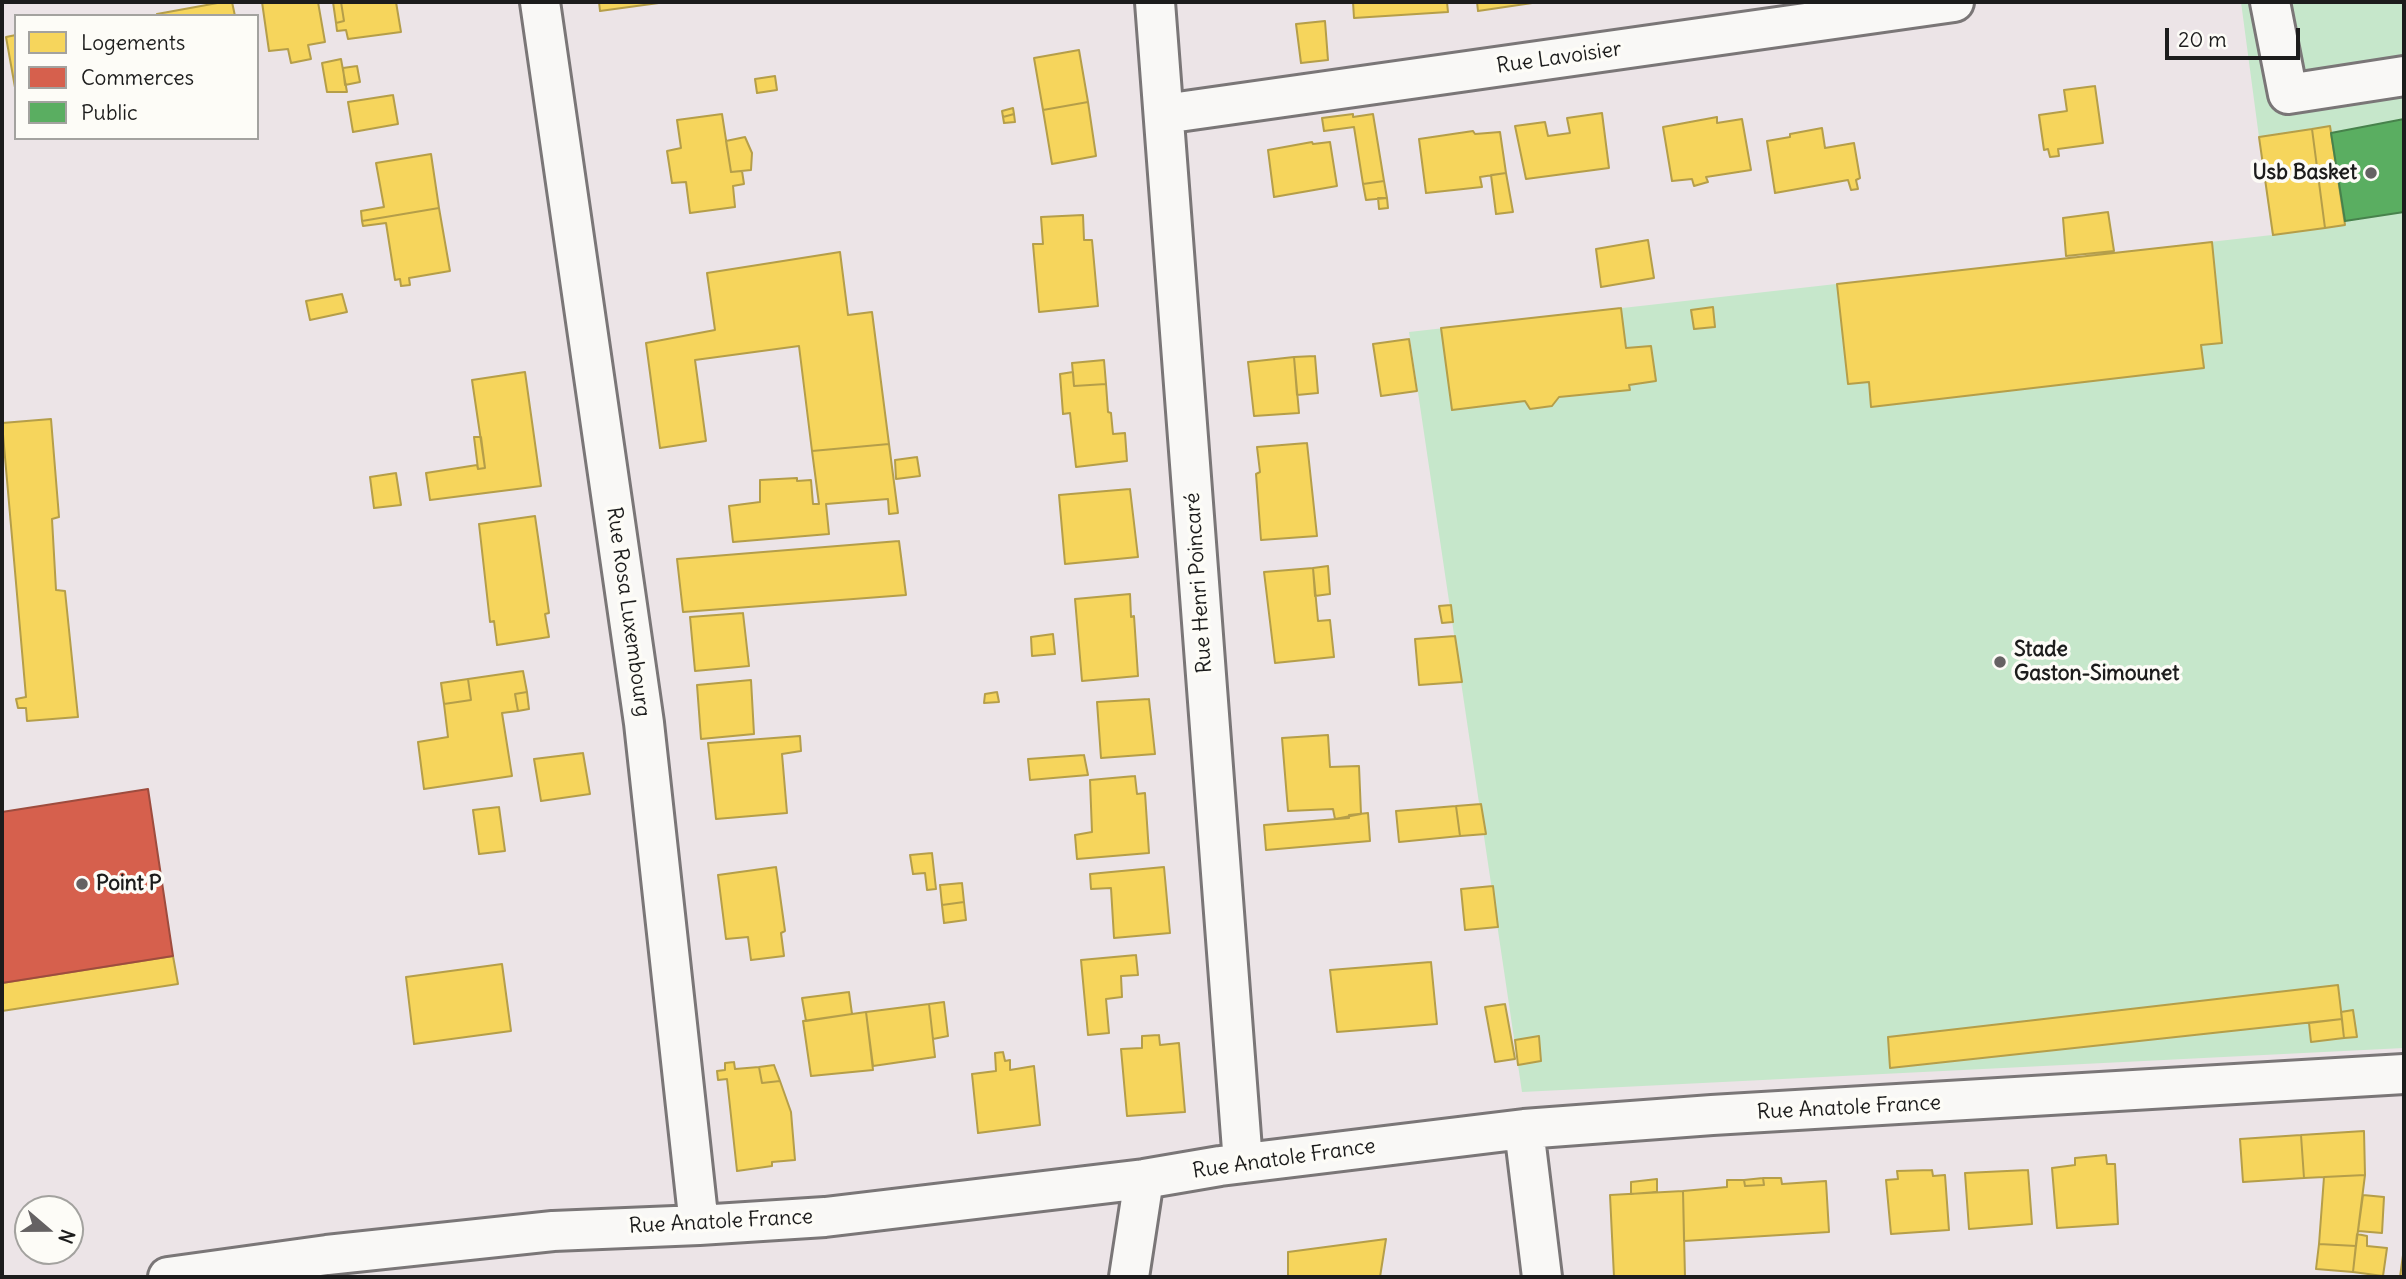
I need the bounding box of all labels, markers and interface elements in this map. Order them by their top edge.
legend [14,14,259,140]
scale bar [2168,14,2303,58]
text: 20 m [2178,26,2227,53]
text: Logements [81,29,185,56]
street label: Rue Lavoisier [1495,37,1623,79]
text: Commerces [81,64,194,91]
text: Public [81,99,138,126]
place label: Usb Basket [2253,160,2357,186]
marker: Usb Basket [2363,165,2379,181]
street label: Rue Henri Poincaré [1180,492,1218,674]
street label: Rue Rosa Luxembourg [601,505,655,719]
place label: Stade Gaston-Simounet [2014,637,2179,687]
marker: Stade Gaston-Simounet [1992,654,2008,670]
place label: Point P [96,871,161,897]
marker: Point P [74,876,90,892]
street label: Rue Anatole France [1756,1091,1942,1125]
street label: Rue Anatole France [1191,1134,1377,1184]
north arrow [14,1195,84,1265]
street label: Rue Anatole France [628,1205,814,1239]
text: N [53,1226,80,1247]

